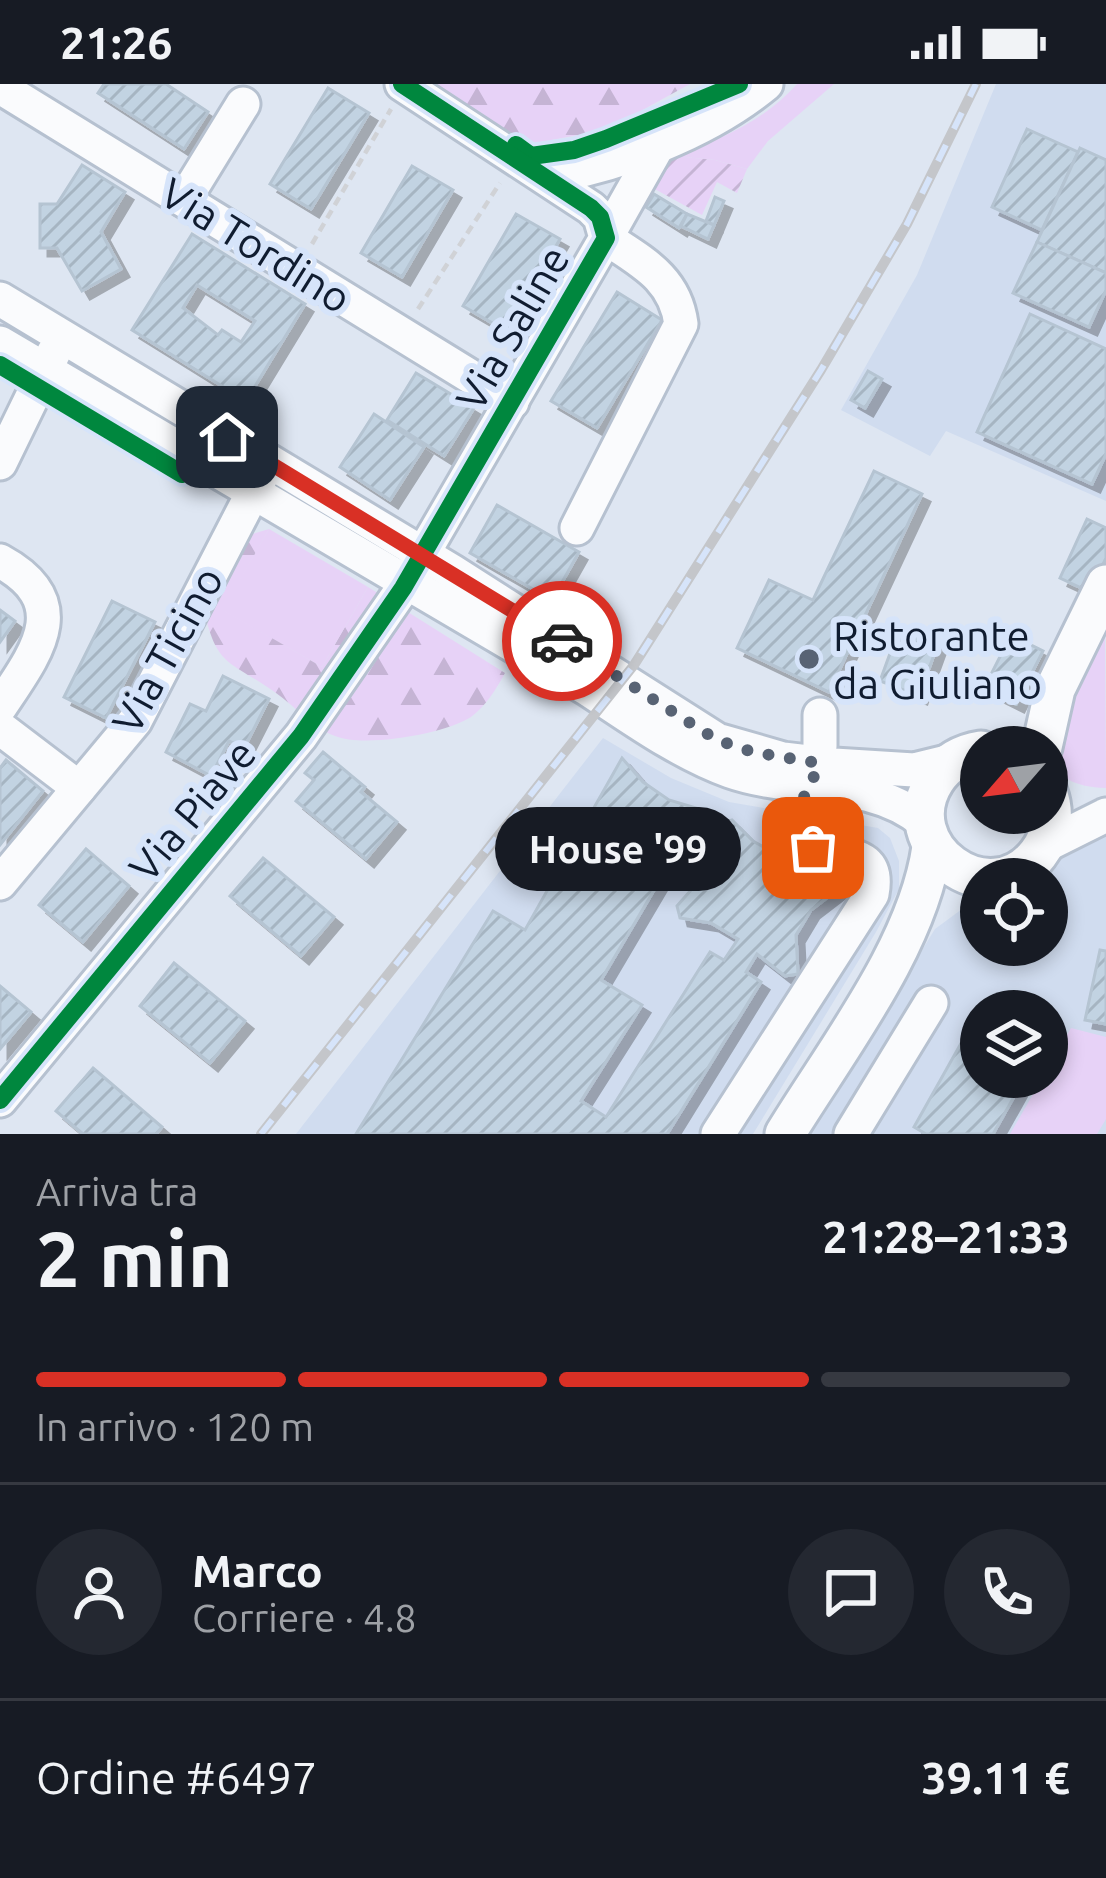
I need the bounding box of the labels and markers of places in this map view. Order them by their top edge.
pin [176,386,278,488]
place label: Ristorante da Giuliano [833,612,1042,707]
marker: Ristorante da Giuliano [796,646,822,672]
pin [762,797,864,899]
callout: House '99 [495,806,741,890]

